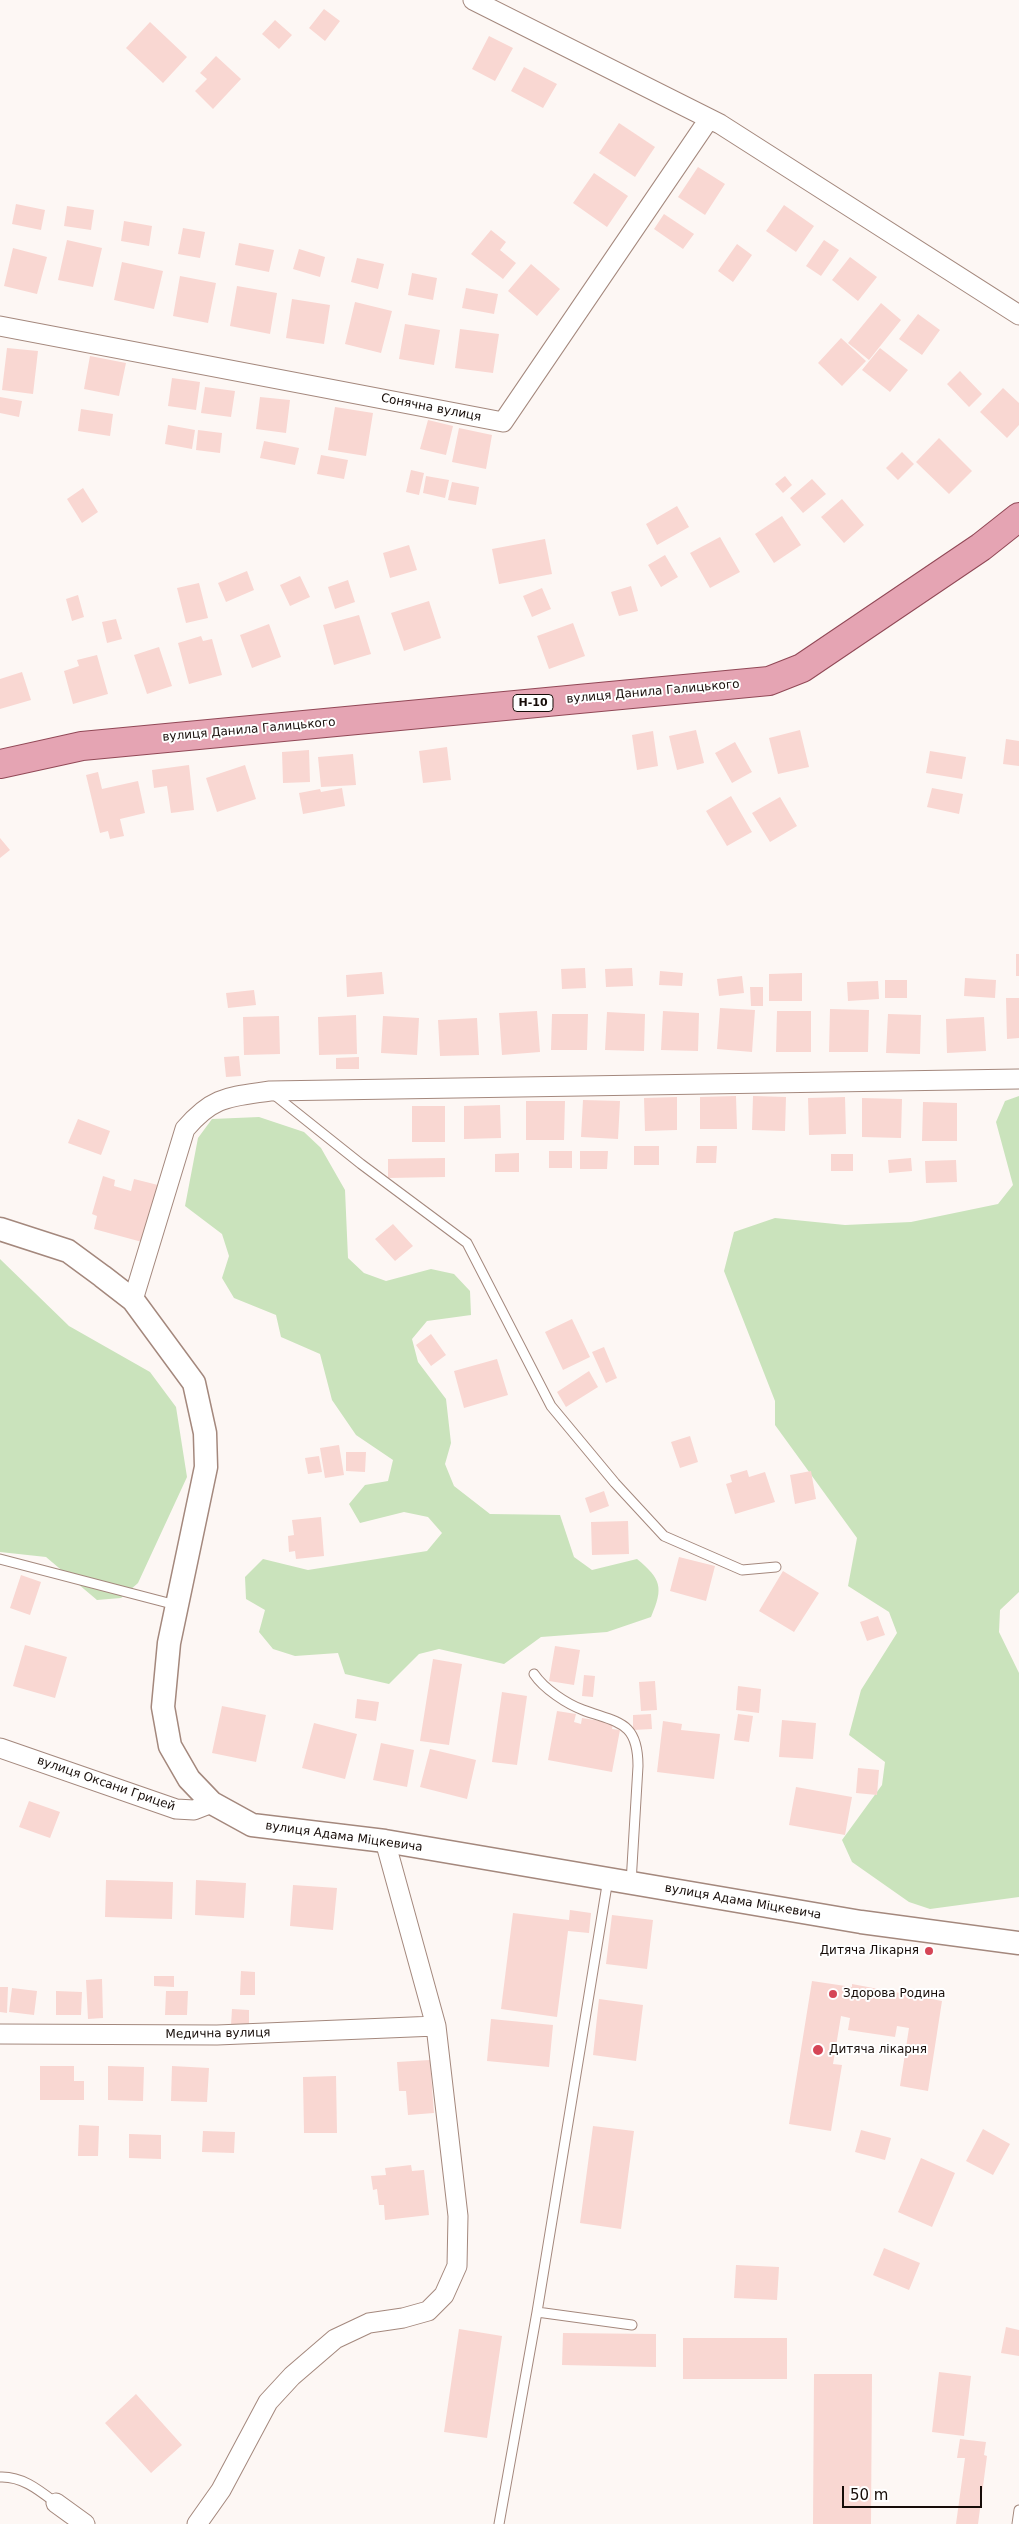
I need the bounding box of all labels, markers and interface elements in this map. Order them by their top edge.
street label: Сонячна вулиця [380,391,482,425]
street label: вулиця Данила Галицького [566,677,740,707]
road number: Н-10 [513,694,553,711]
street label: вулиця Данила Галицького [162,715,336,745]
street label: вулиця Оксани Грицей [35,1754,177,1814]
street label: вулиця Адама Міцкевича [264,1819,424,1855]
street label: вулиця Адама Міцкевича [664,1881,822,1923]
place label: Дитяча Лікарня [820,1944,919,1958]
marker: Дитяча Лікарня [923,1945,935,1957]
place label: Здорова Родина [843,1987,945,2001]
marker: Здорова Родина [827,1988,839,2000]
street label: Медична вулиця [165,2026,271,2042]
marker: Дитяча лікарня [811,2043,825,2057]
place label: Дитяча лікарня [829,2043,927,2057]
scale bar [844,2476,984,2508]
text: 50 m [850,2486,888,2504]

